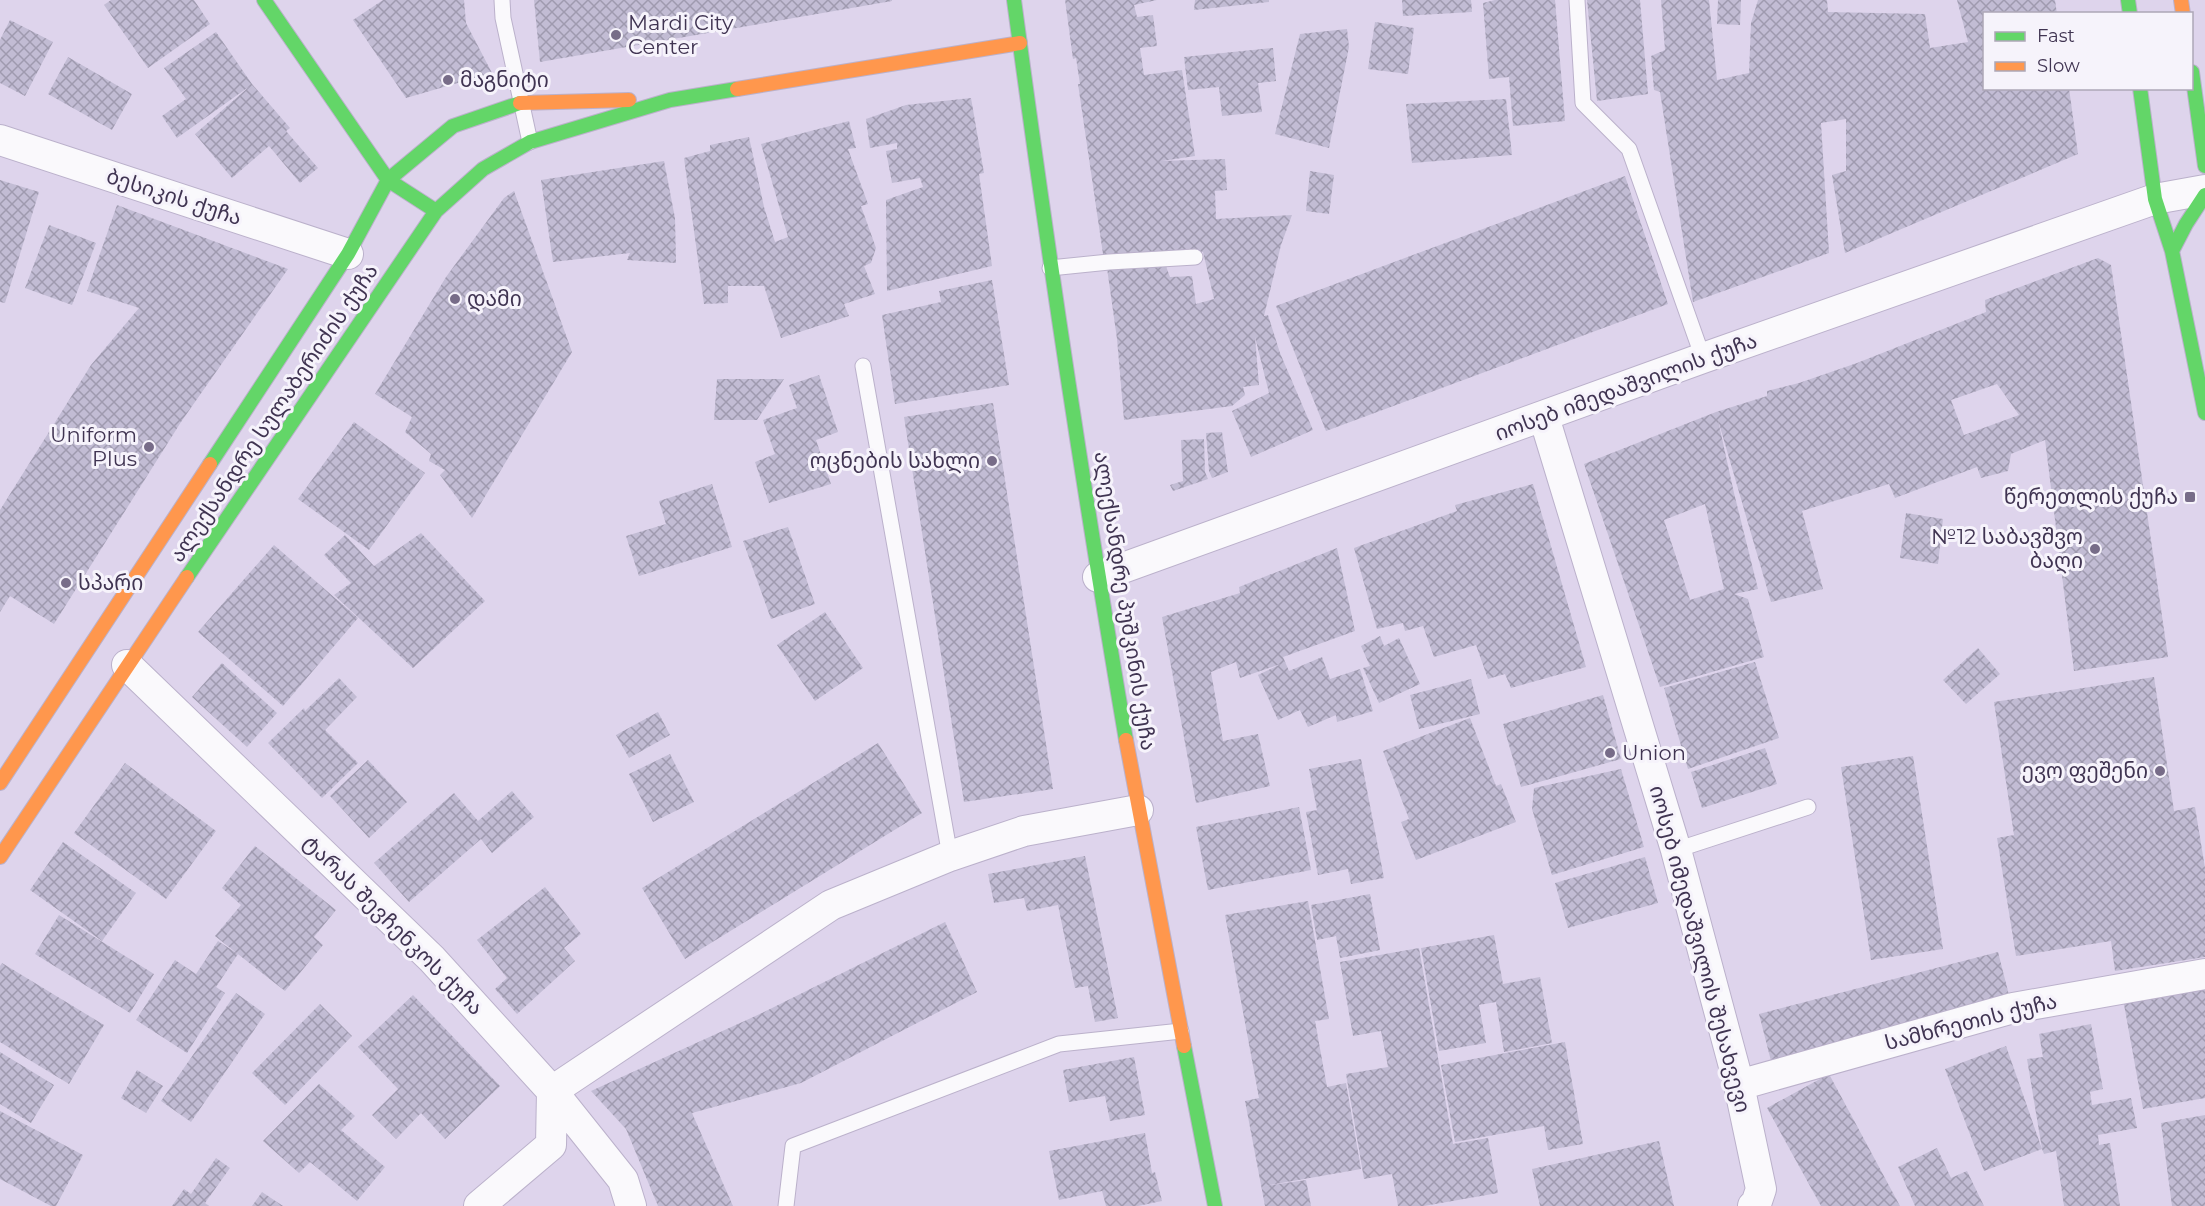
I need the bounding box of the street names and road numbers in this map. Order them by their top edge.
street label: ბესიკის ქუჩა [103,163,245,230]
street label: ალექსანდრე სულაბერიძის ქუჩა [164,259,384,567]
street label: იოსებ იმედაშვილის ქუჩა [1491,327,1761,447]
street label: ალექსანდრე პუშკინის ქუჩა [1089,450,1161,752]
street label: იოსებ იმედაშვილის შესახვევი [1644,783,1756,1115]
street label: ტარას შევჩენკოს ქუჩა [298,829,489,1020]
street label: სამხრეთის ქუჩა [1882,988,2060,1055]

